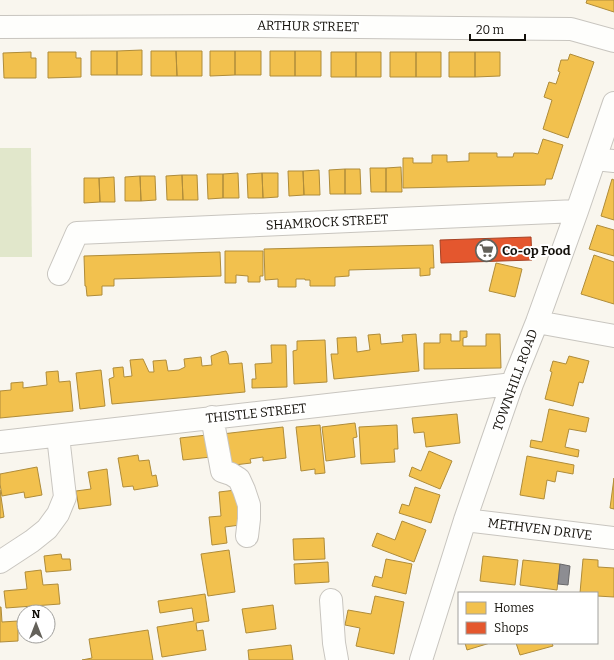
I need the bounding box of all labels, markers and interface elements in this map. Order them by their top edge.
scale bar [470,16,525,42]
street label: ARTHUR STREET [257,18,359,34]
text: 20 m [476,23,505,37]
street label: SHAMROCK STREET [265,211,389,233]
supermarket icon: Co-op Food [473,237,499,263]
place label: Co-op Food [502,243,571,258]
street label: TOWNHILL ROAD [490,327,540,433]
street label: THISTLE STREET [205,400,307,426]
street label: METHVEN DRIVE [487,515,593,543]
legend [458,592,598,644]
text: Homes [494,601,534,615]
north arrow [16,604,56,644]
text: N [32,608,41,621]
text: Shops [494,621,529,635]

